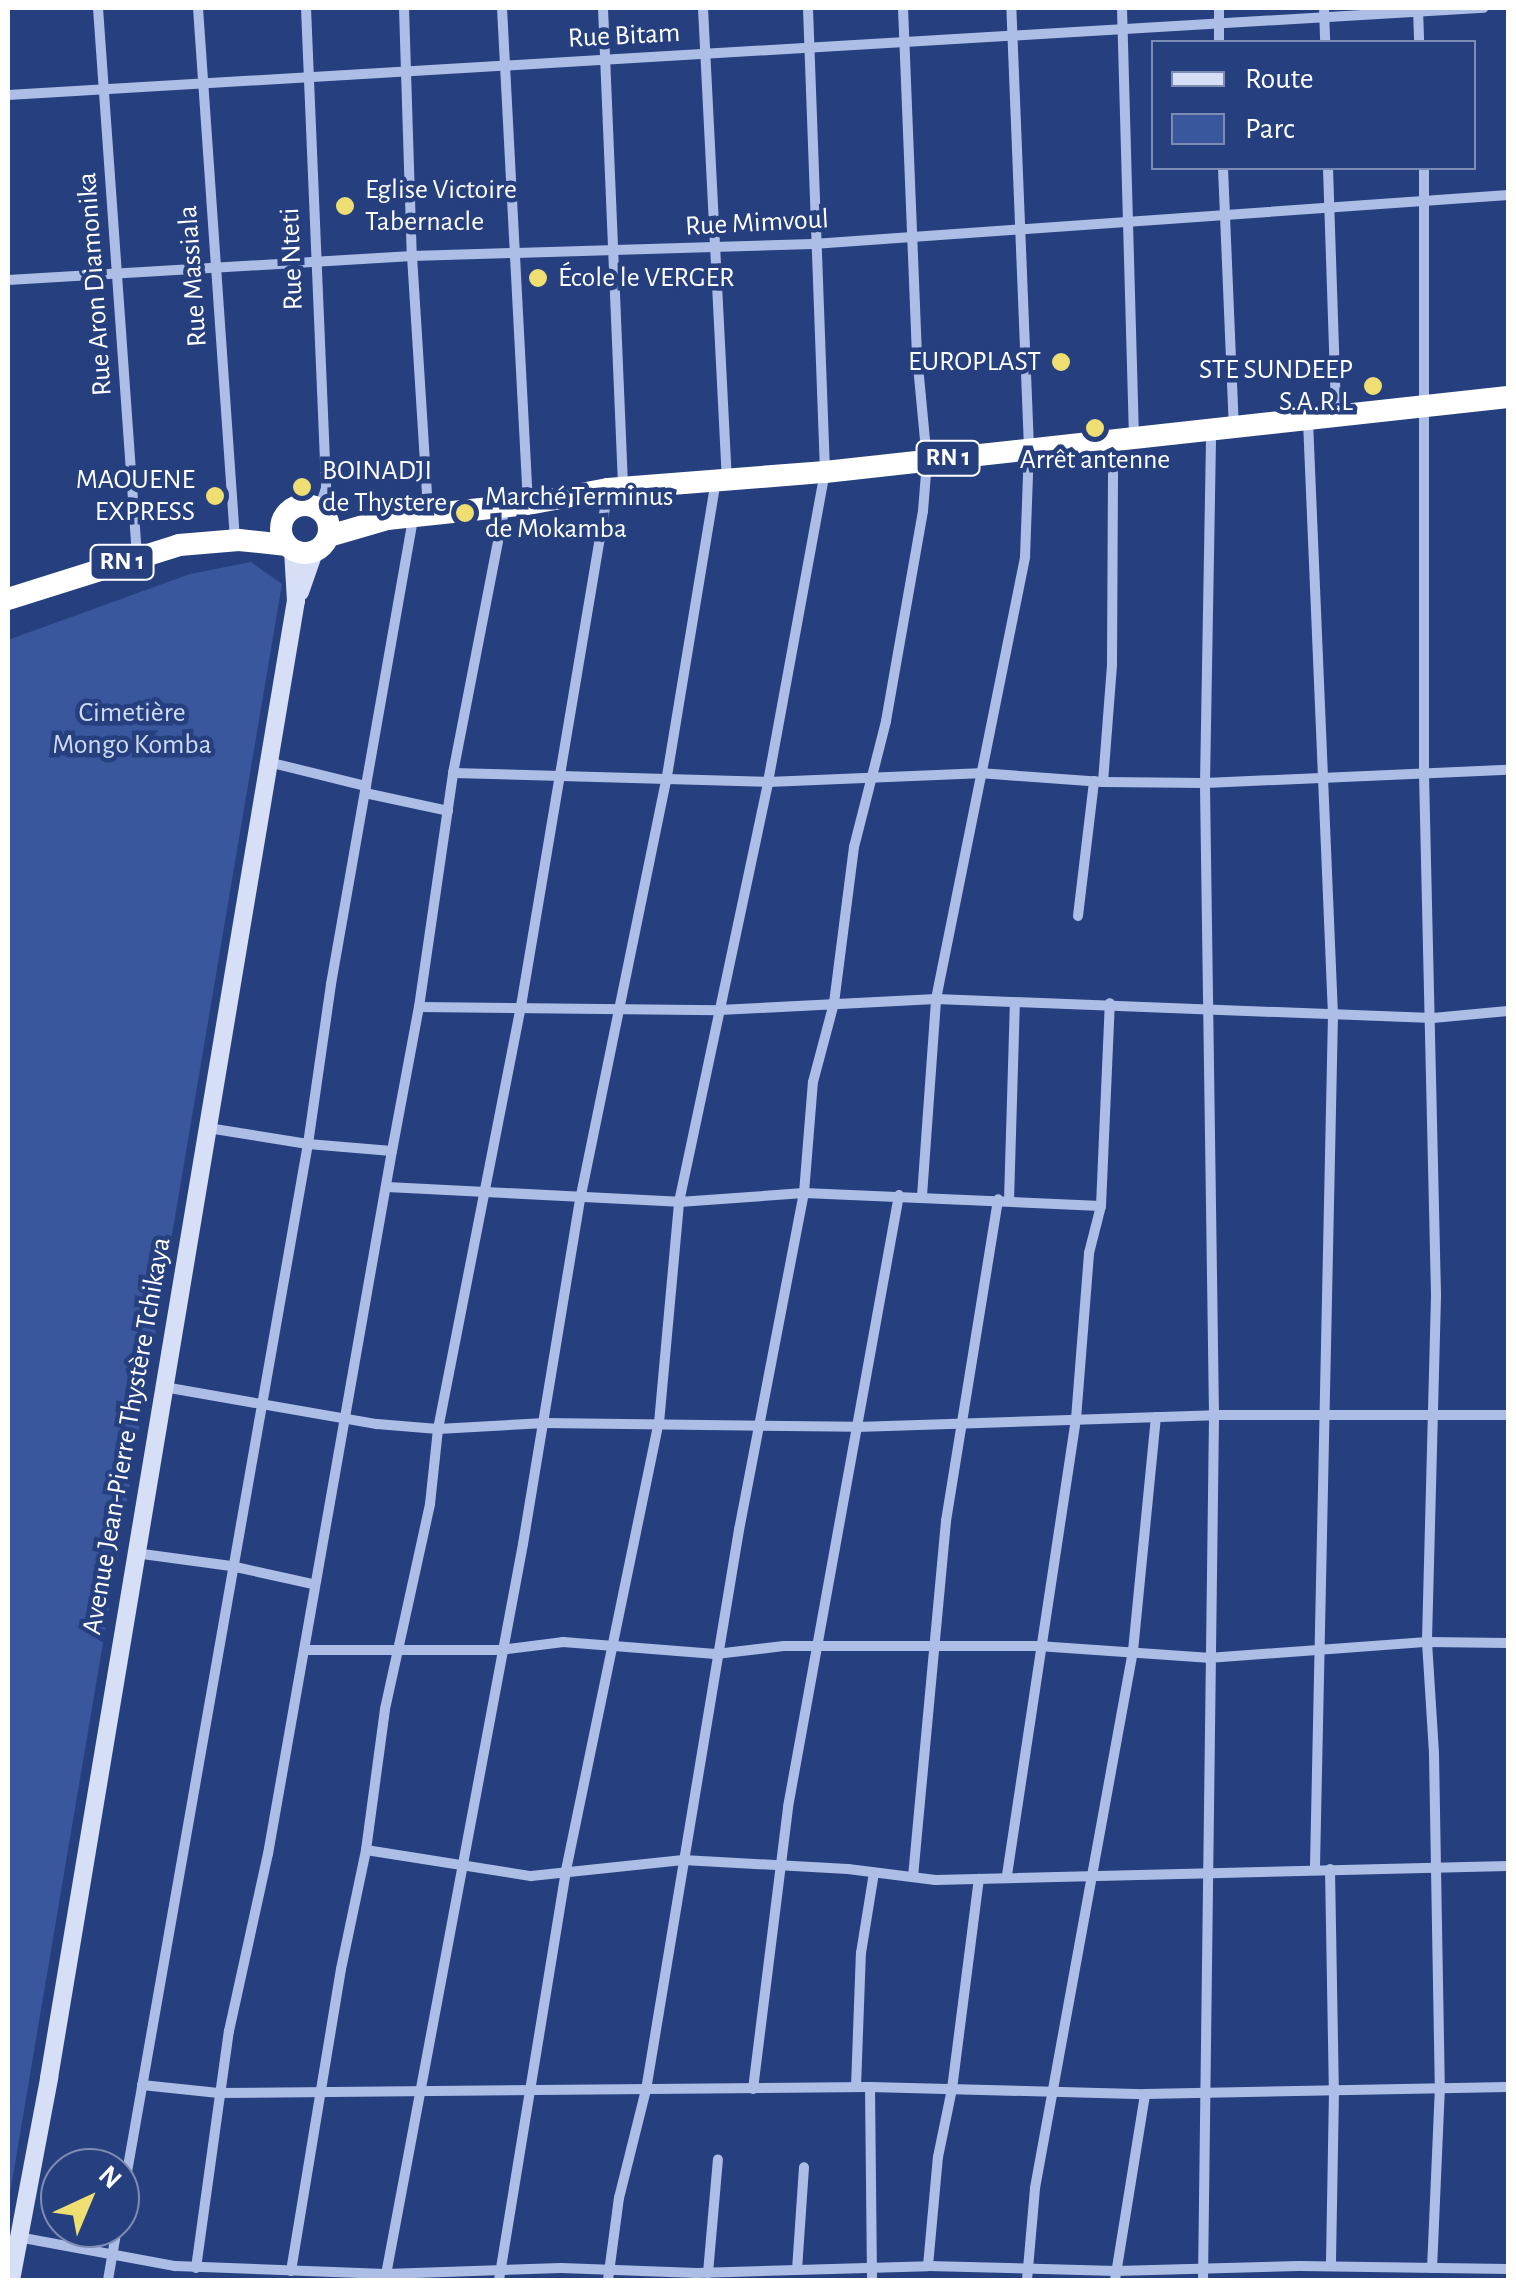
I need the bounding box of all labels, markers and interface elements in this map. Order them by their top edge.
street label: Rue Bitam [567,16,681,56]
legend [1151,40,1476,170]
text: Route [1245,64,1314,94]
text: Parc [1245,114,1295,144]
street label: Rue Aron Diamonika [70,171,120,397]
place label: Eglise Victoire Tabernacle [365,173,517,239]
marker: Eglise Victoire Tabernacle [334,195,356,217]
street label: Rue Mimvoul [684,202,830,244]
street label: Rue Massiala [171,204,215,348]
street label: Rue Nteti [273,207,311,311]
place label: École le VERGER [558,261,735,295]
marker: École le VERGER [527,267,549,289]
place label: EUROPLAST [908,345,1041,379]
marker: EUROPLAST [1050,351,1072,373]
place label: STE SUNDEEP S.A.R.L [1199,353,1353,419]
marker: STE SUNDEEP S.A.R.L [1362,375,1384,397]
marker: Arrêt antenne [1084,417,1106,439]
road number: RN 1 [916,438,980,478]
place label: Arrêt antenne [1020,443,1170,477]
place label: BOINADJI de Thystere [322,454,447,520]
place label: MAOUENE EXPRESS [76,463,195,529]
marker: BOINADJI de Thystere [291,476,313,498]
place label: Marché Terminus de Mokamba [485,480,673,546]
marker: MAOUENE EXPRESS [204,485,226,507]
marker: Marché Terminus de Mokamba [454,502,476,524]
road number: RN 1 [90,542,154,582]
park label: Cimetière Mongo Komba [52,696,212,762]
street label: Avenue Jean-Pierre Thystère Tchikaya [75,1235,179,1637]
north arrow [40,2148,140,2248]
text: N [93,2161,126,2195]

